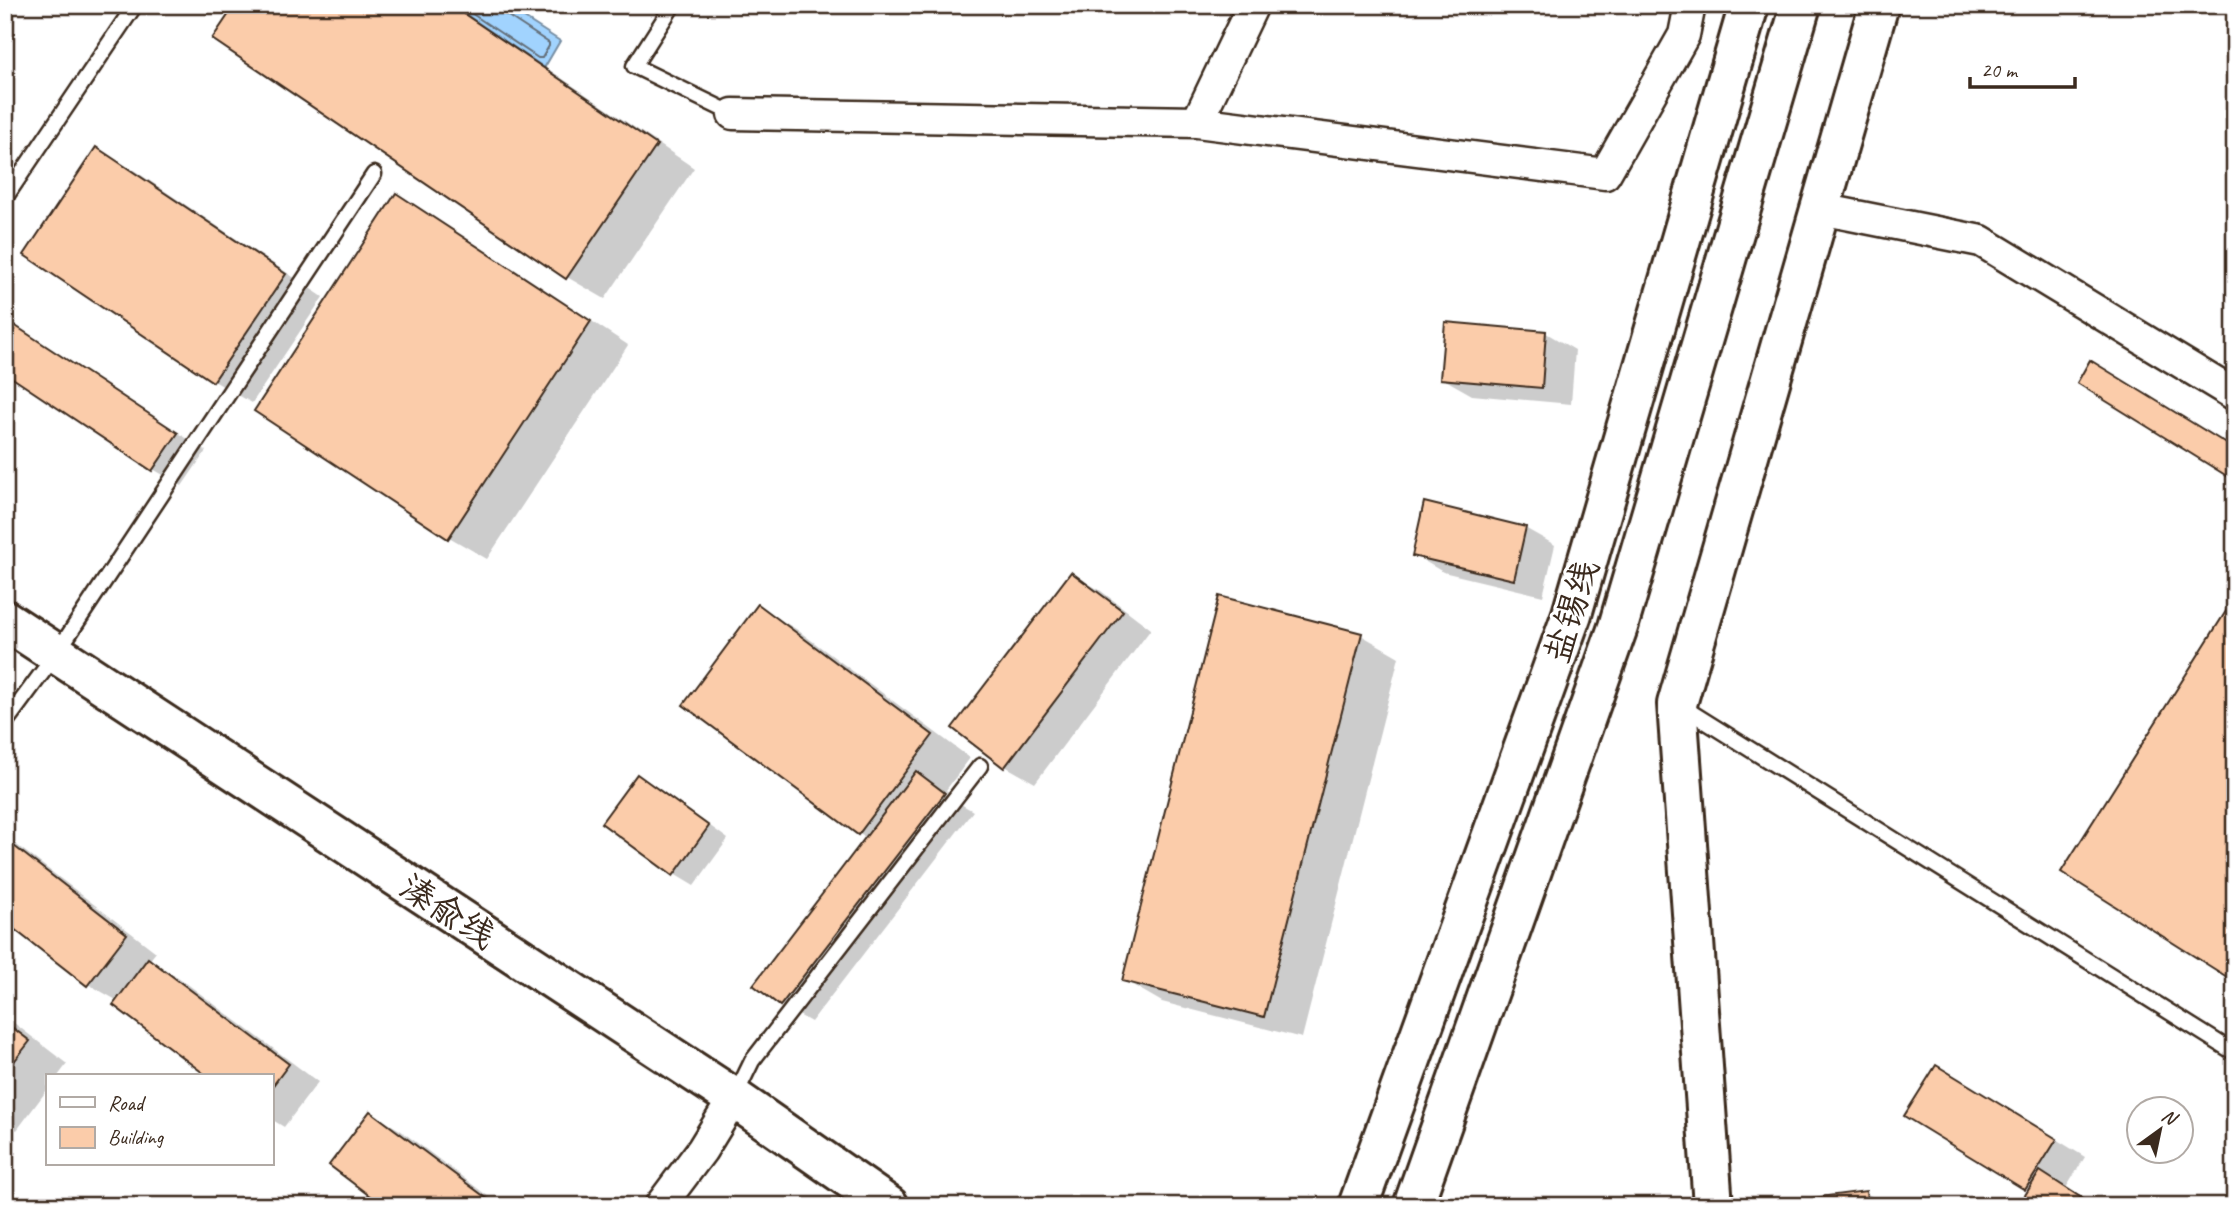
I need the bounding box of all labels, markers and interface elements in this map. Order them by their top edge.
scale bar [1970,46,2076,90]
text: 20 m [1981,57,2019,83]
street label: 盐锡线 [1534,554,1609,668]
street label: 溱俞线 [391,864,504,959]
legend [46,1074,273,1166]
text: Road [108,1090,147,1116]
north arrow [2124,1096,2194,1166]
text: N [2157,1103,2183,1132]
text: Building [108,1124,165,1150]

